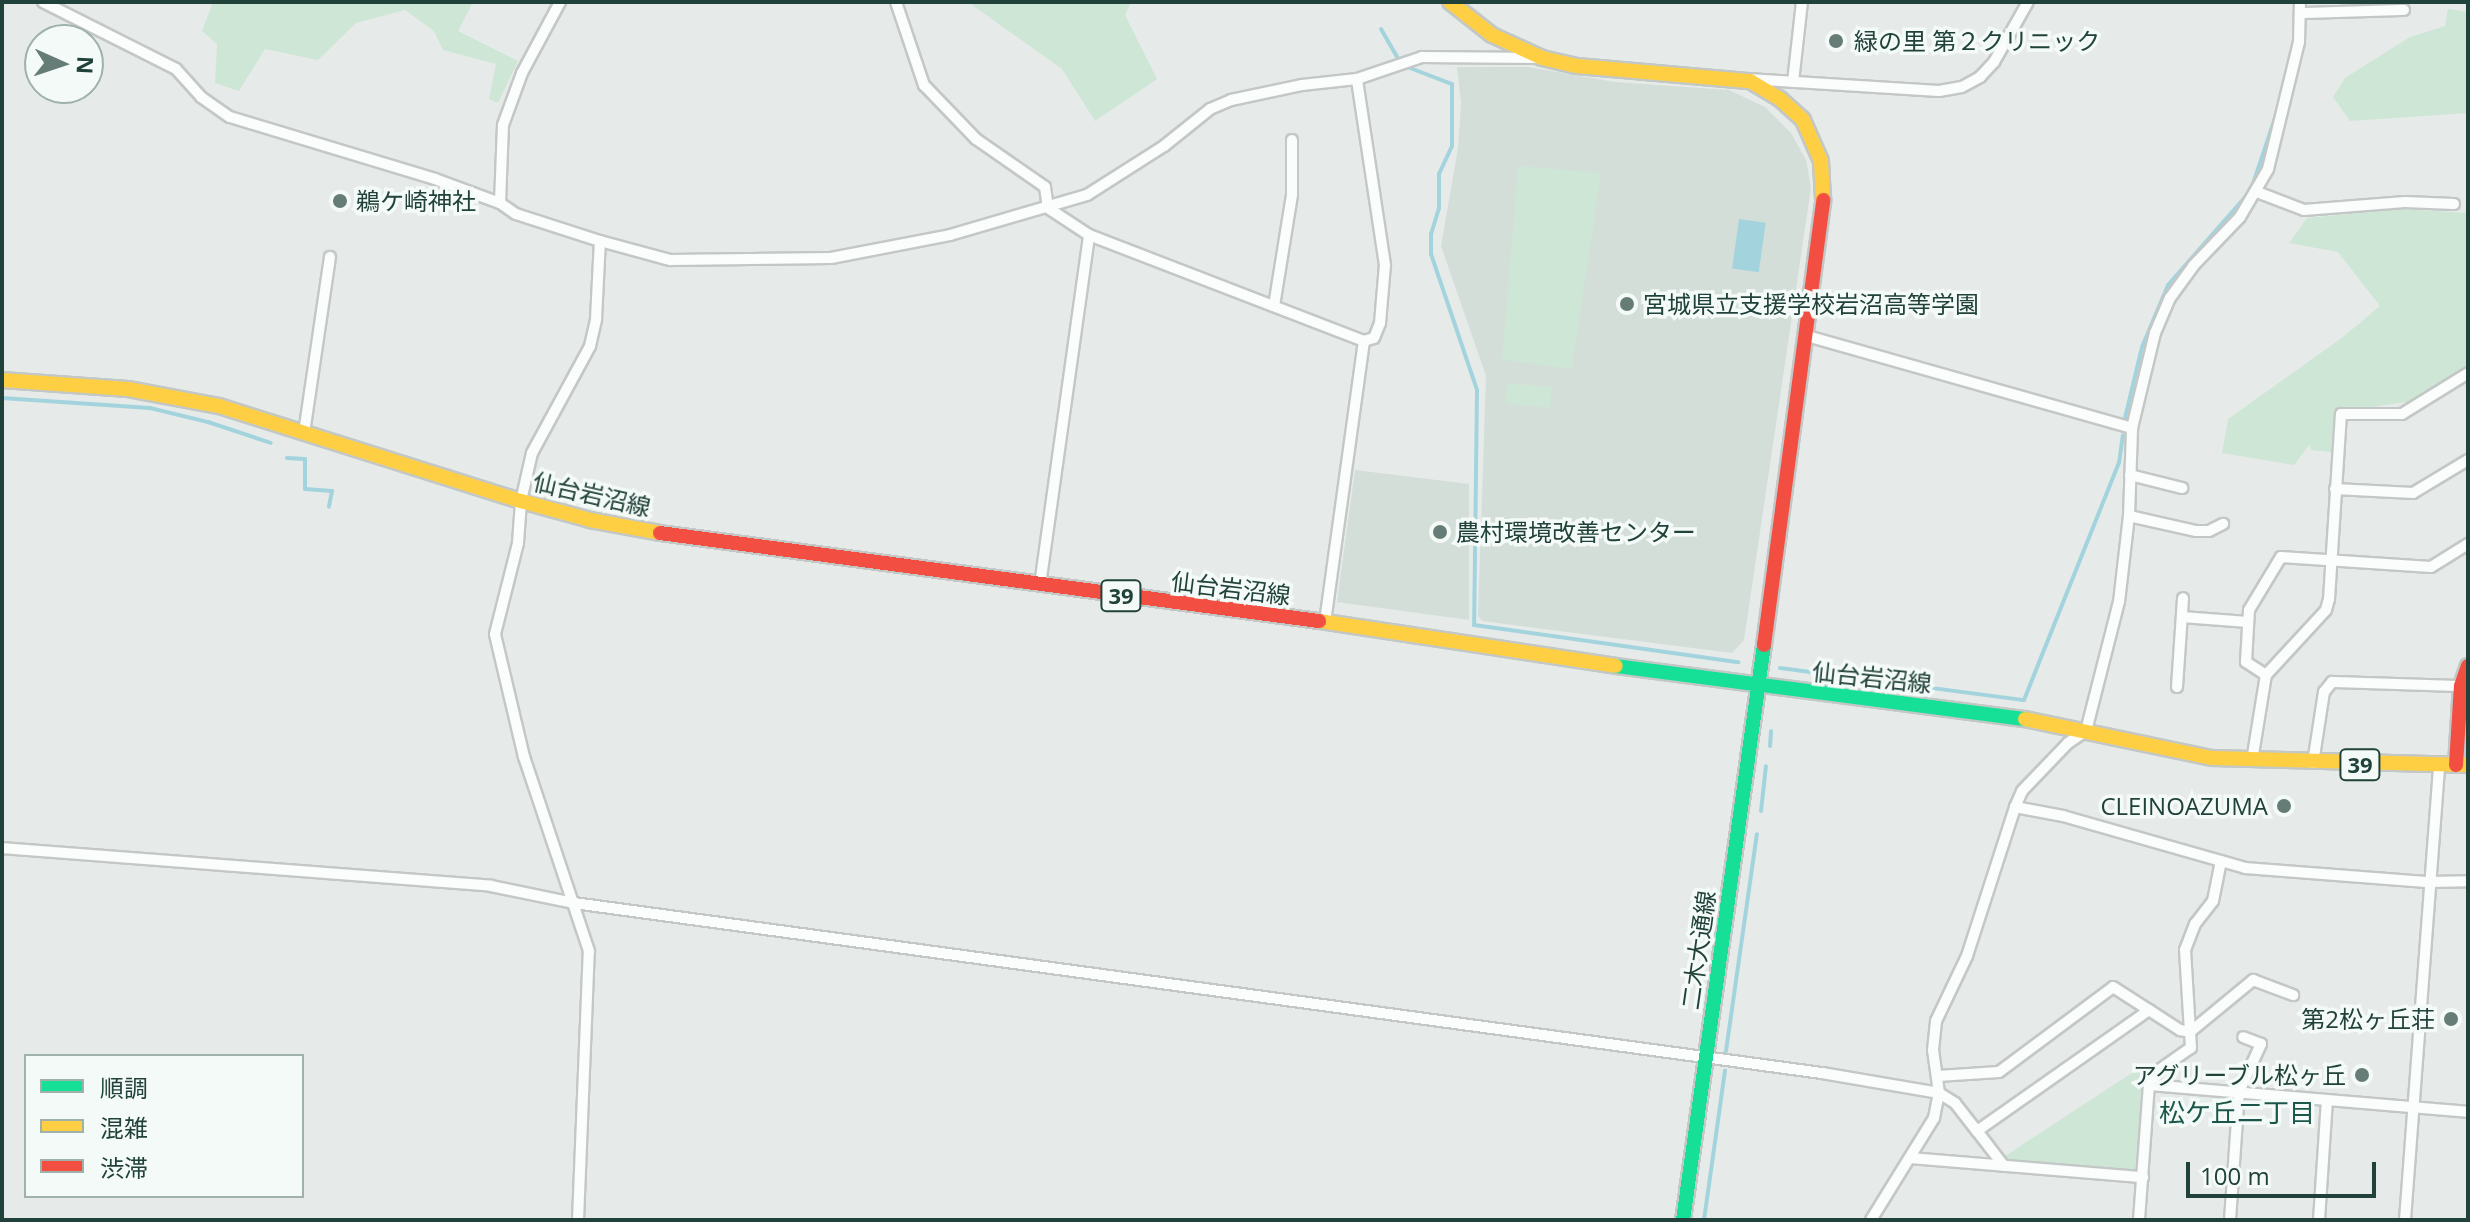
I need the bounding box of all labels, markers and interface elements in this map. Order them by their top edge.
north arrow [24,24,104,104]
place label: 緑の里 第２クリニック [1854,27,2100,55]
marker: 緑の里 第２クリニック [1825,30,1847,52]
text: N [71,55,101,75]
place label: 鵜ケ崎神社 [356,187,476,215]
marker: 鵜ケ崎神社 [331,192,349,210]
place label: 宮城県立支援学校岩沼高等学園 [1643,290,1979,318]
marker: 宮城県立支援学校岩沼高等学園 [1618,295,1636,313]
street label: 仙台岩沼線 [530,466,654,522]
place label: 農村環境改善センター [1456,518,1696,546]
marker: 農村環境改善センター [1431,523,1449,541]
street label: 仙台岩沼線 [1170,566,1292,610]
road number: 39 [1099,578,1143,614]
street label: 仙台岩沼線 [1811,656,1933,698]
road number: 39 [2338,747,2382,783]
place label: CLEINOAZUMA [2100,792,2268,820]
marker: CLEINOAZUMA [2275,797,2293,815]
street label: 二木大通線 [1675,889,1721,1011]
place label: 第2松ヶ丘荘 [2301,1005,2435,1033]
marker: 第2松ヶ丘荘 [2442,1010,2460,1028]
legend [24,1054,304,1198]
place label: アグリーブル松ヶ丘 [2130,1061,2346,1089]
marker: アグリーブル松ヶ丘 [2353,1066,2371,1084]
text: 順調 [100,1071,148,1104]
district label: 松ケ丘二丁目 [2159,1097,2315,1129]
text: 混雑 [100,1111,148,1144]
scale bar [2190,1146,2380,1196]
text: 渋滞 [100,1151,148,1184]
text: 100 m [2200,1159,2270,1192]

